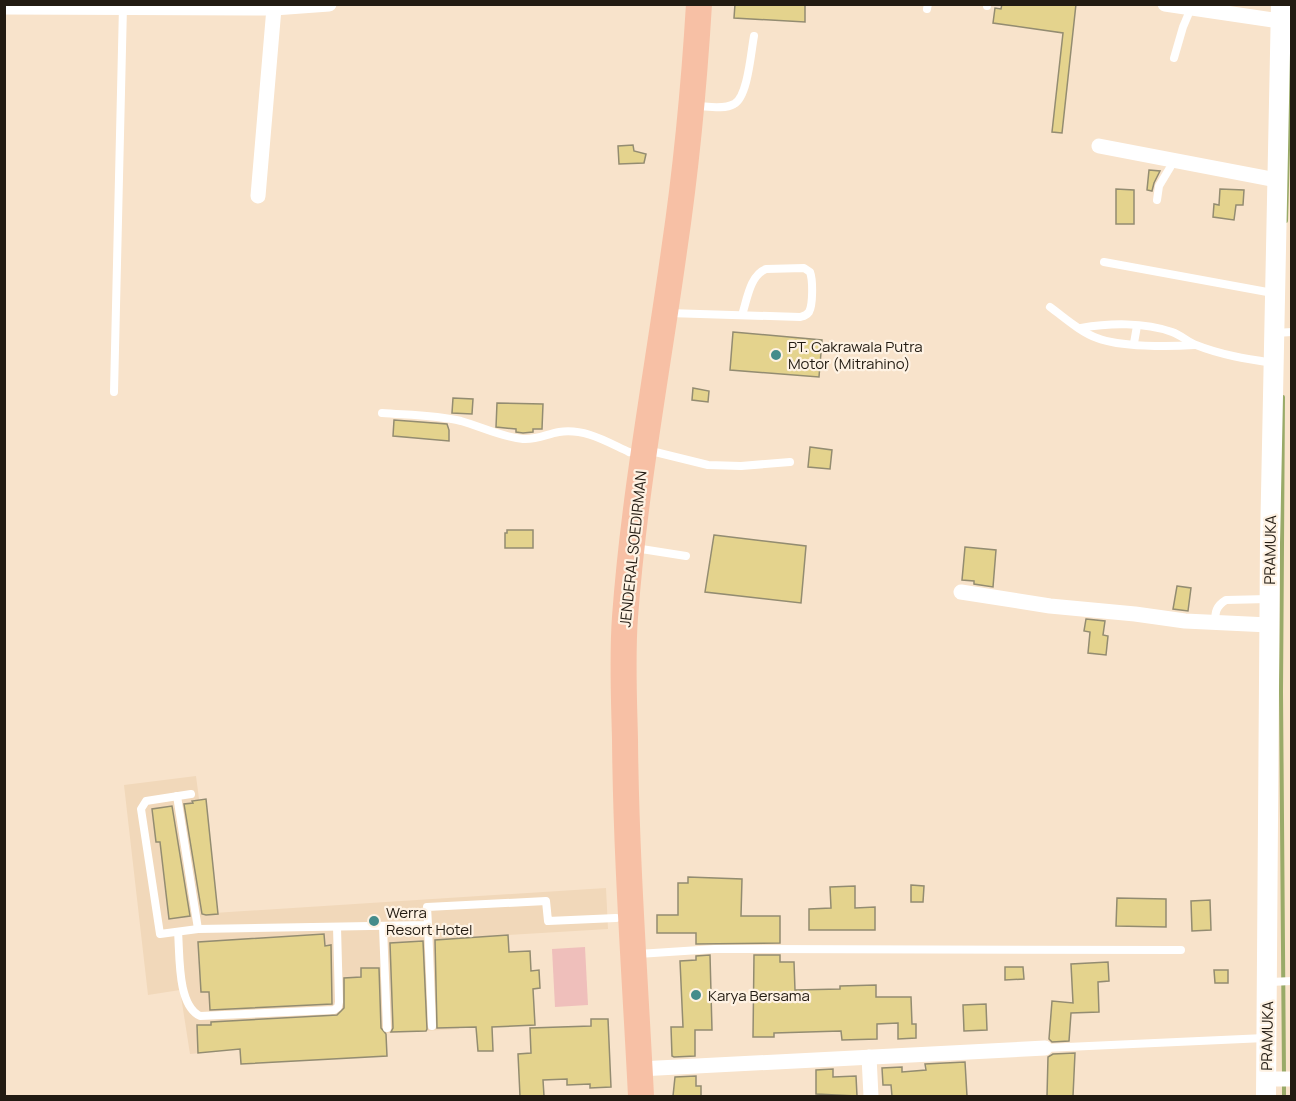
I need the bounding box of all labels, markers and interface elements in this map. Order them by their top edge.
place label: PT. Cakrawala Putra Motor (Mitrahino) [788,336,923,374]
marker: PT. Cakrawala Putra Motor (Mitrahino) [769,348,783,362]
street label: JENDERAL SOEDIRMAN [614,470,652,628]
street label: PRAMUKA [1259,515,1281,585]
place label: Werra Resort Hotel [386,902,473,940]
marker: Werra Resort Hotel [367,914,381,928]
place label: Karya Bersama [708,985,810,1006]
marker: Karya Bersama [689,988,703,1002]
street label: PRAMUKA [1256,1001,1278,1071]

